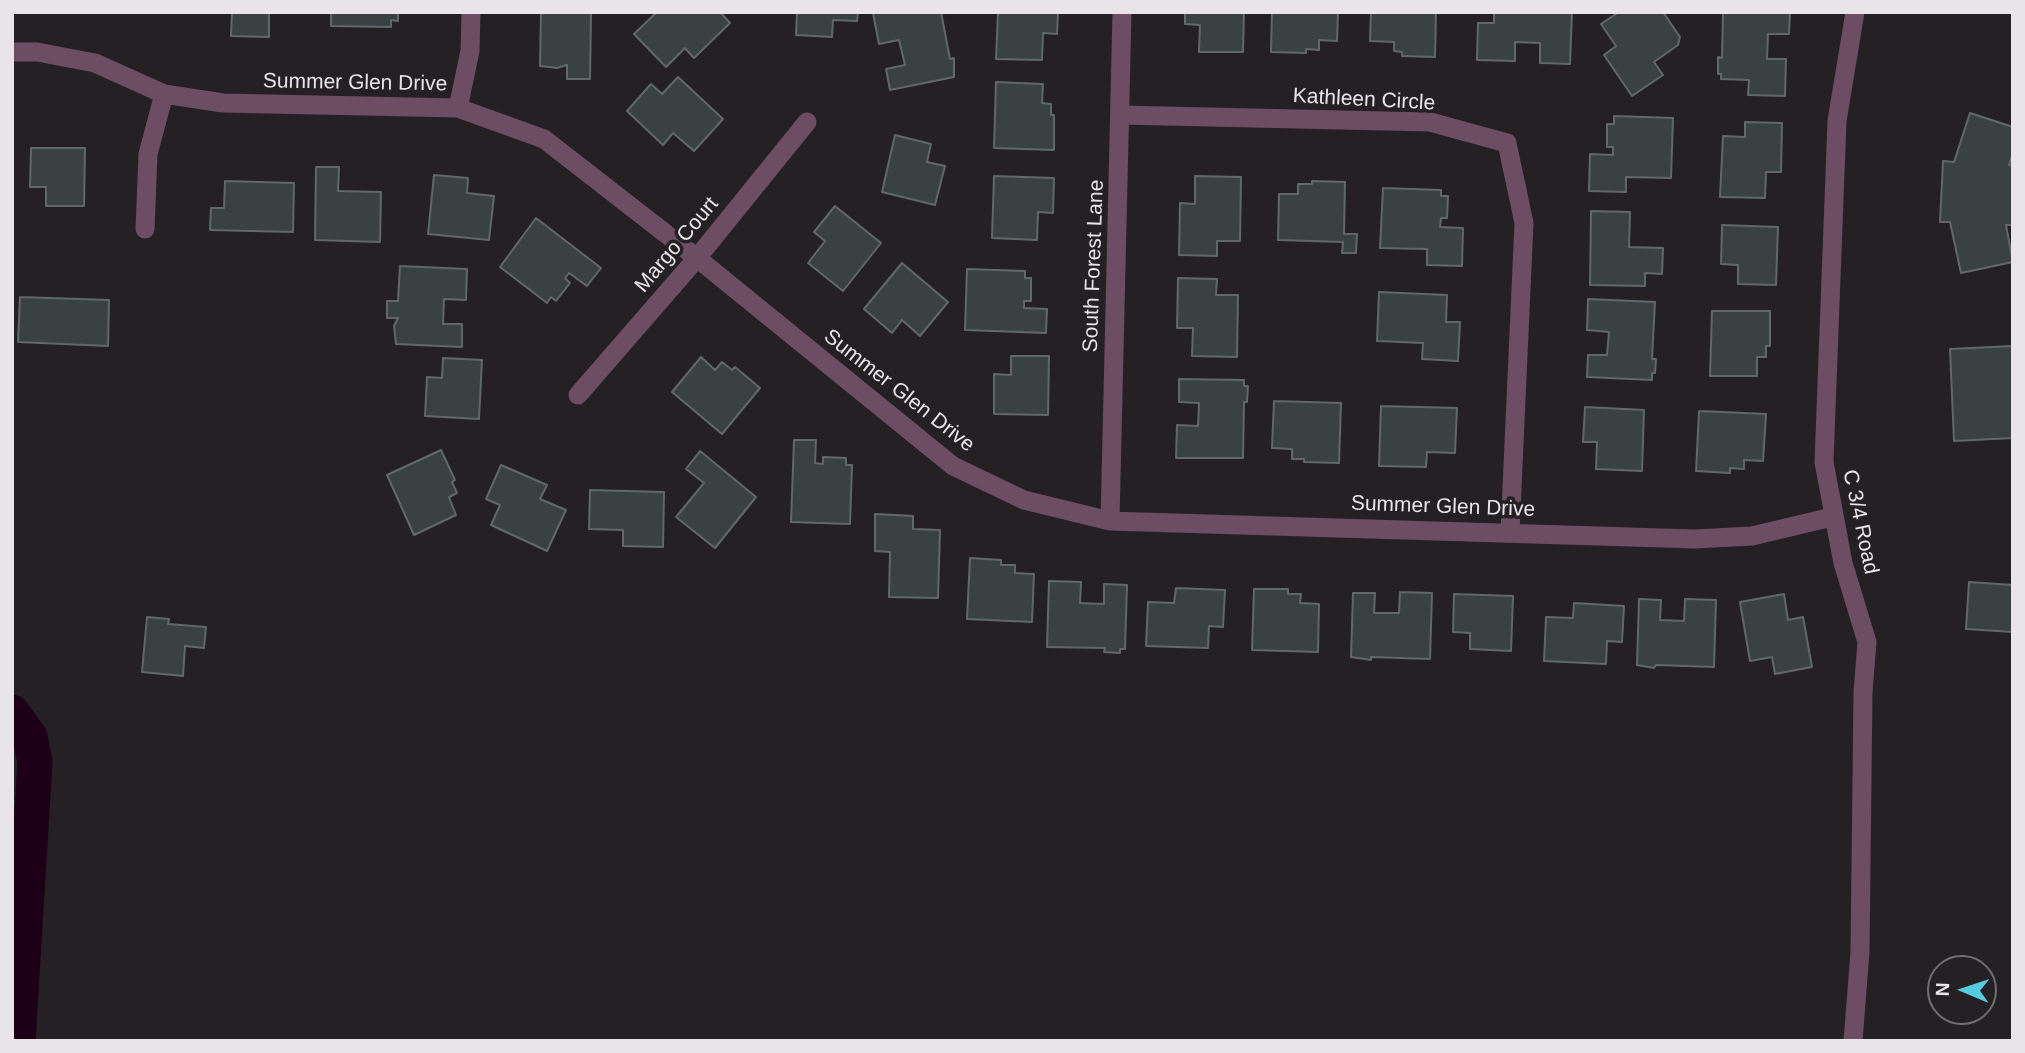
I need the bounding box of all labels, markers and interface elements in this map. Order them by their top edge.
street label: Summer Glen Drive [263,69,447,97]
street label: Kathleen Circle [1292,84,1436,116]
street label: South Forest Lane [1078,179,1110,353]
street label: Margo Court [630,192,724,298]
street label: Summer Glen Drive [819,324,979,458]
street label: C 3/4 Road [1837,467,1883,577]
street label: Summer Glen Drive [1350,491,1536,523]
north arrow [1927,955,1997,1025]
text: N [1932,982,1953,997]

